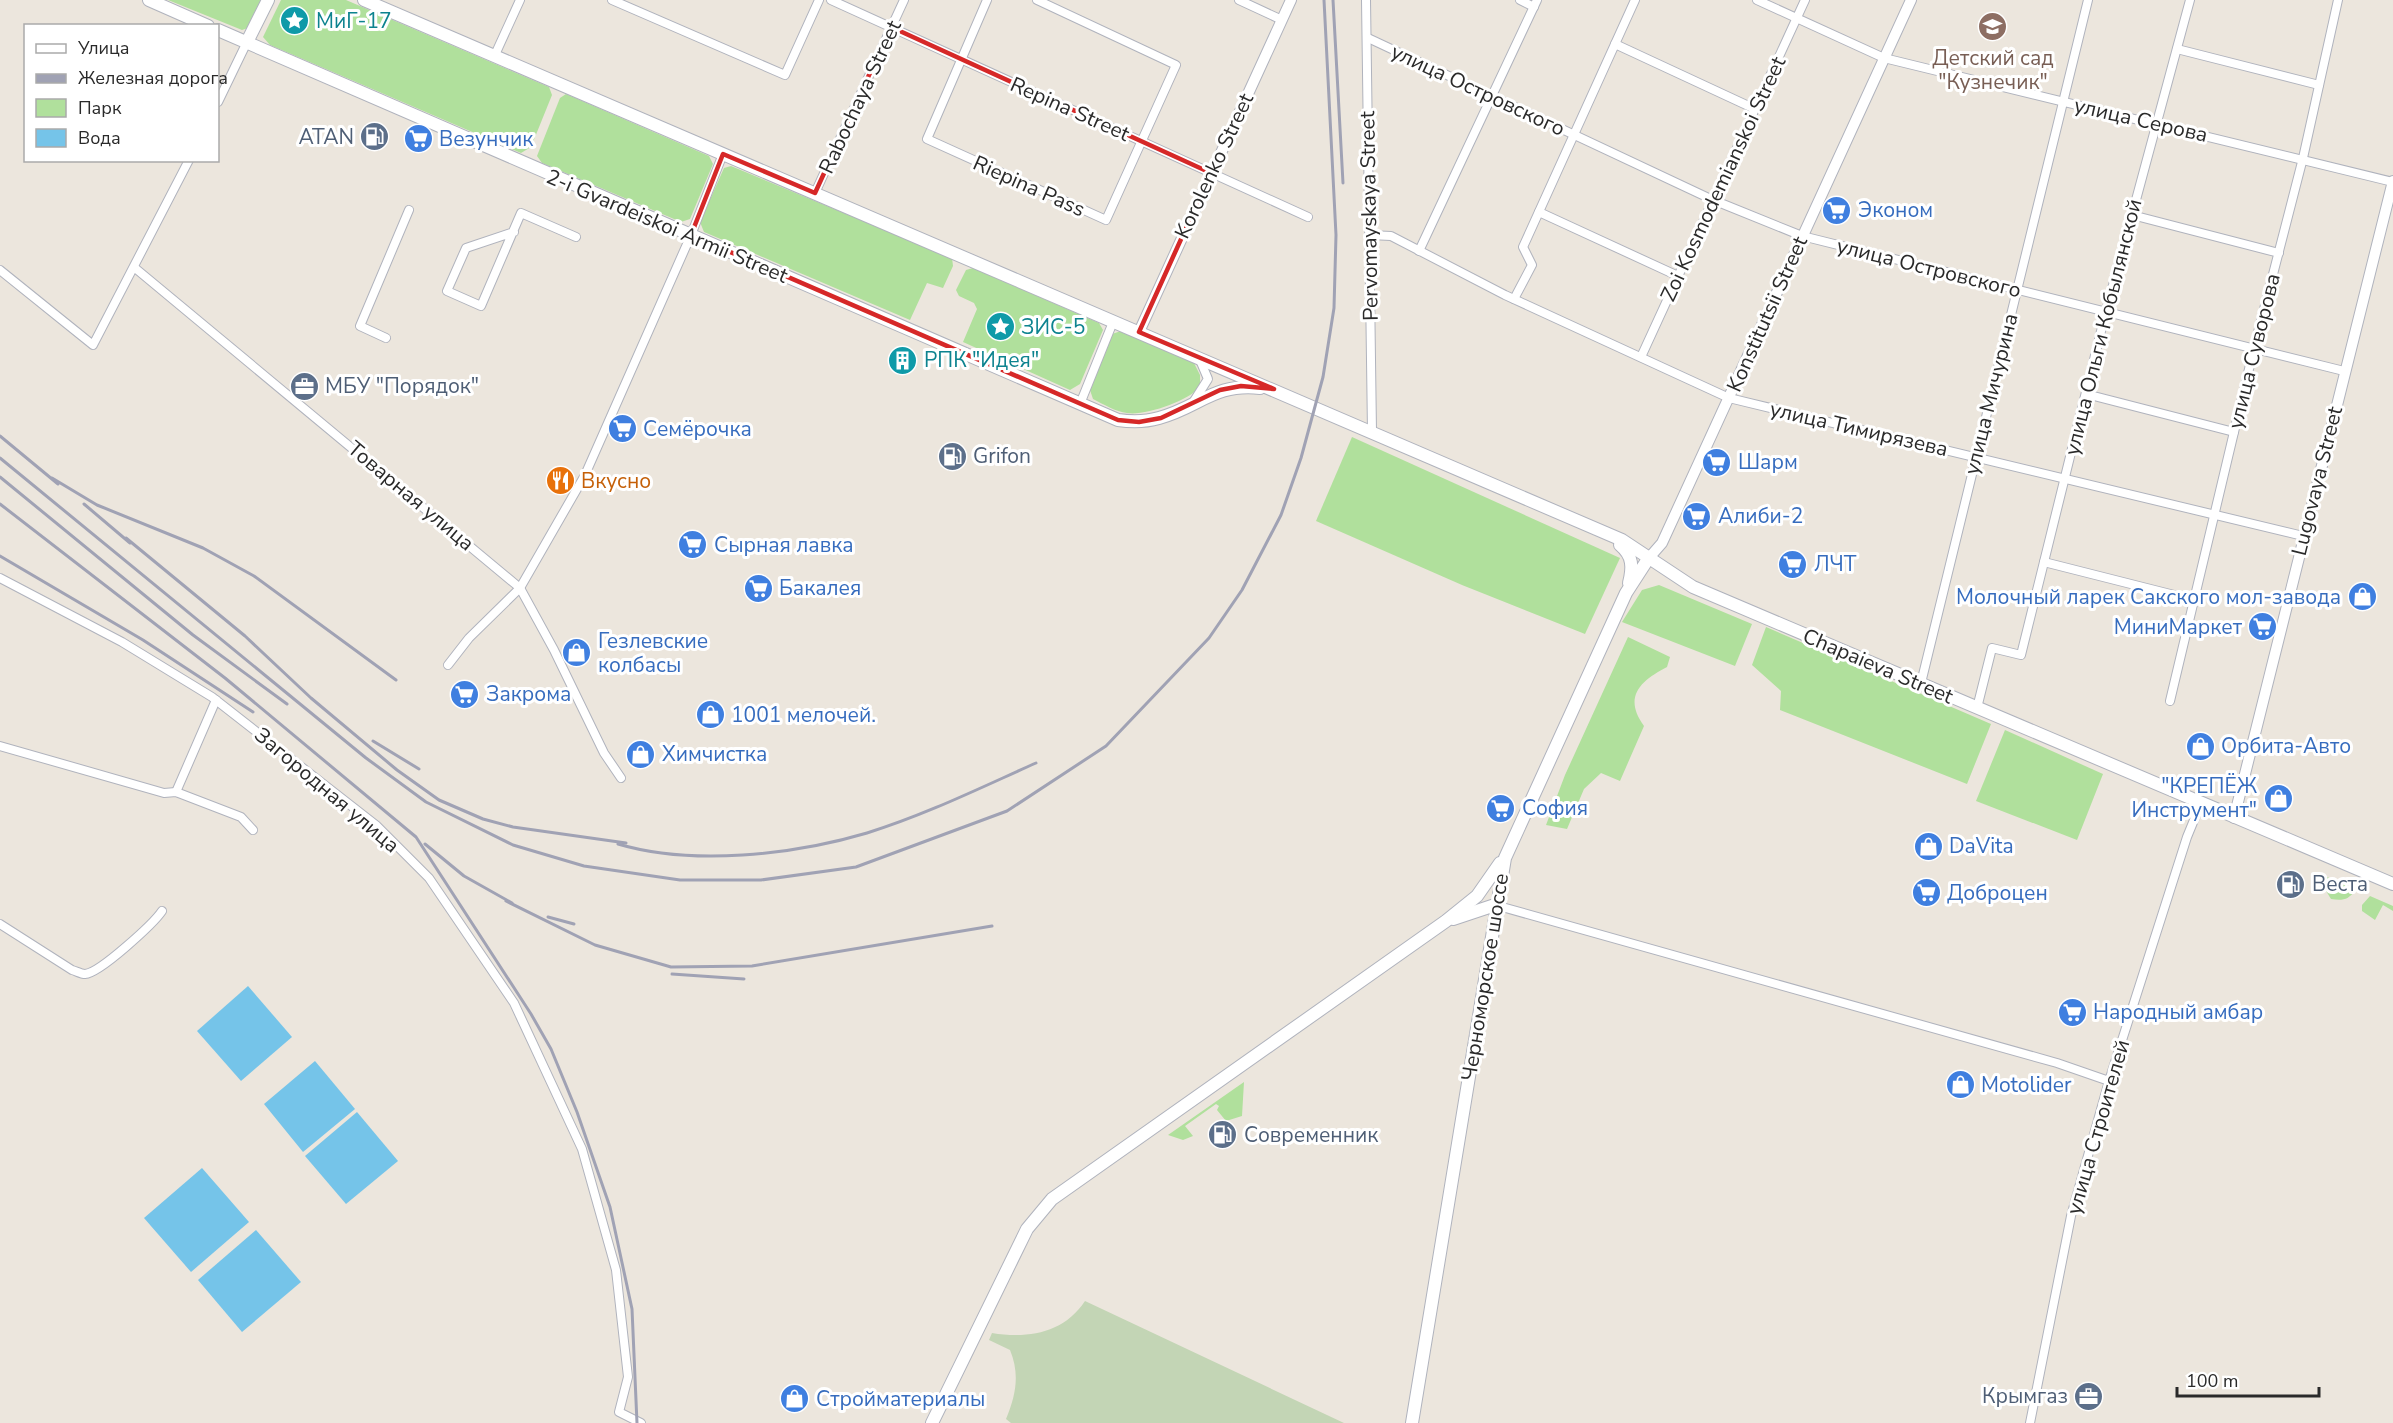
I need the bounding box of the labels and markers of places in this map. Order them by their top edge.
place icon: МиГ-17 [279,5,311,37]
place label: МиГ-17 [316,7,392,35]
school or university icon: Детский сад "Кузнечик" [1977,11,2009,43]
place label: Детский сад "Кузнечик" [1932,44,2054,96]
fuel station icon: ATAN [359,121,391,153]
place label: ATAN [298,123,354,151]
supermarket icon: Везунчик [402,123,434,155]
place label: Везунчик [439,125,534,153]
supermarket icon: Эконом [1821,194,1853,226]
place label: Эконом [1858,196,1933,224]
place icon: ЗИС-5 [984,311,1016,343]
place label: ЗИС-5 [1021,313,1085,341]
building icon: РПК "Идея" [887,344,919,376]
place label: РПК "Идея" [924,346,1039,374]
office icon: МБУ "Порядок" [288,370,320,402]
place label: МБУ "Порядок" [325,372,479,400]
supermarket icon: Семёрочка [606,413,638,445]
place label: Семёрочка [643,415,752,443]
fuel station icon: Grifon [936,440,968,472]
place label: Grifon [973,442,1031,470]
supermarket icon: Шарм [1701,446,1733,478]
place label: Шарм [1738,448,1798,476]
restaurant icon: Вкусно [544,465,576,497]
place label: Вкусно [581,467,651,495]
supermarket icon: Алиби-2 [1681,500,1713,532]
place label: Алиби-2 [1718,502,1803,530]
supermarket icon: Сырная лавка [677,529,709,561]
place label: Сырная лавка [714,531,854,559]
supermarket icon: ЛЧТ [1777,548,1809,580]
place label: ЛЧТ [1814,550,1857,578]
supermarket icon: Бакалея [742,572,774,604]
place label: Бакалея [779,574,861,602]
shop icon: Молочный ларек Сакского мол-завода [2346,581,2378,613]
place label: Молочный ларек Сакского мол-завода [1956,583,2341,611]
supermarket icon: МиниМаркет [2247,611,2279,643]
place label: МиниМаркет [2114,613,2243,641]
place label: Гезлевские колбасы [598,627,708,679]
shop icon: Гезлевские колбасы [561,637,593,669]
supermarket icon: Закрома [449,678,481,710]
place label: Закрома [486,680,571,708]
shop icon: 1001 мелочей. [694,699,726,731]
place label: 1001 мелочей. [731,701,876,729]
shop icon: Орбита-Авто [2184,730,2216,762]
place label: Орбита-Авто [2221,732,2351,760]
shop icon: Химчистка [625,738,657,770]
place label: Химчистка [662,740,767,768]
place label: "КРЕПЁЖ Инструмент" [2131,772,2258,824]
shop icon: "КРЕПЁЖ Инструмент" [2262,782,2294,814]
supermarket icon: София [1485,792,1517,824]
place label: София [1522,794,1588,822]
shop icon: DaVita [1912,830,1944,862]
place label: DaVita [1949,832,2014,860]
fuel station icon: Веста [2275,868,2307,900]
place label: Веста [2312,870,2368,898]
supermarket icon: Доброцен [1910,877,1942,909]
place label: Доброцен [1947,879,2048,907]
supermarket icon: Народный амбар [2056,996,2088,1028]
place label: Народный амбар [2093,998,2263,1026]
shop icon: Motolider [1944,1069,1976,1101]
place label: Motolider [1981,1071,2072,1099]
fuel station icon: Современник [1207,1119,1239,1151]
place label: Современник [1244,1121,1379,1149]
office icon: Крымгаз [2073,1380,2105,1412]
place label: Крымгаз [1982,1382,2068,1410]
shop icon: Стройматериалы [779,1383,811,1415]
place label: Стройматериалы [816,1385,985,1413]

